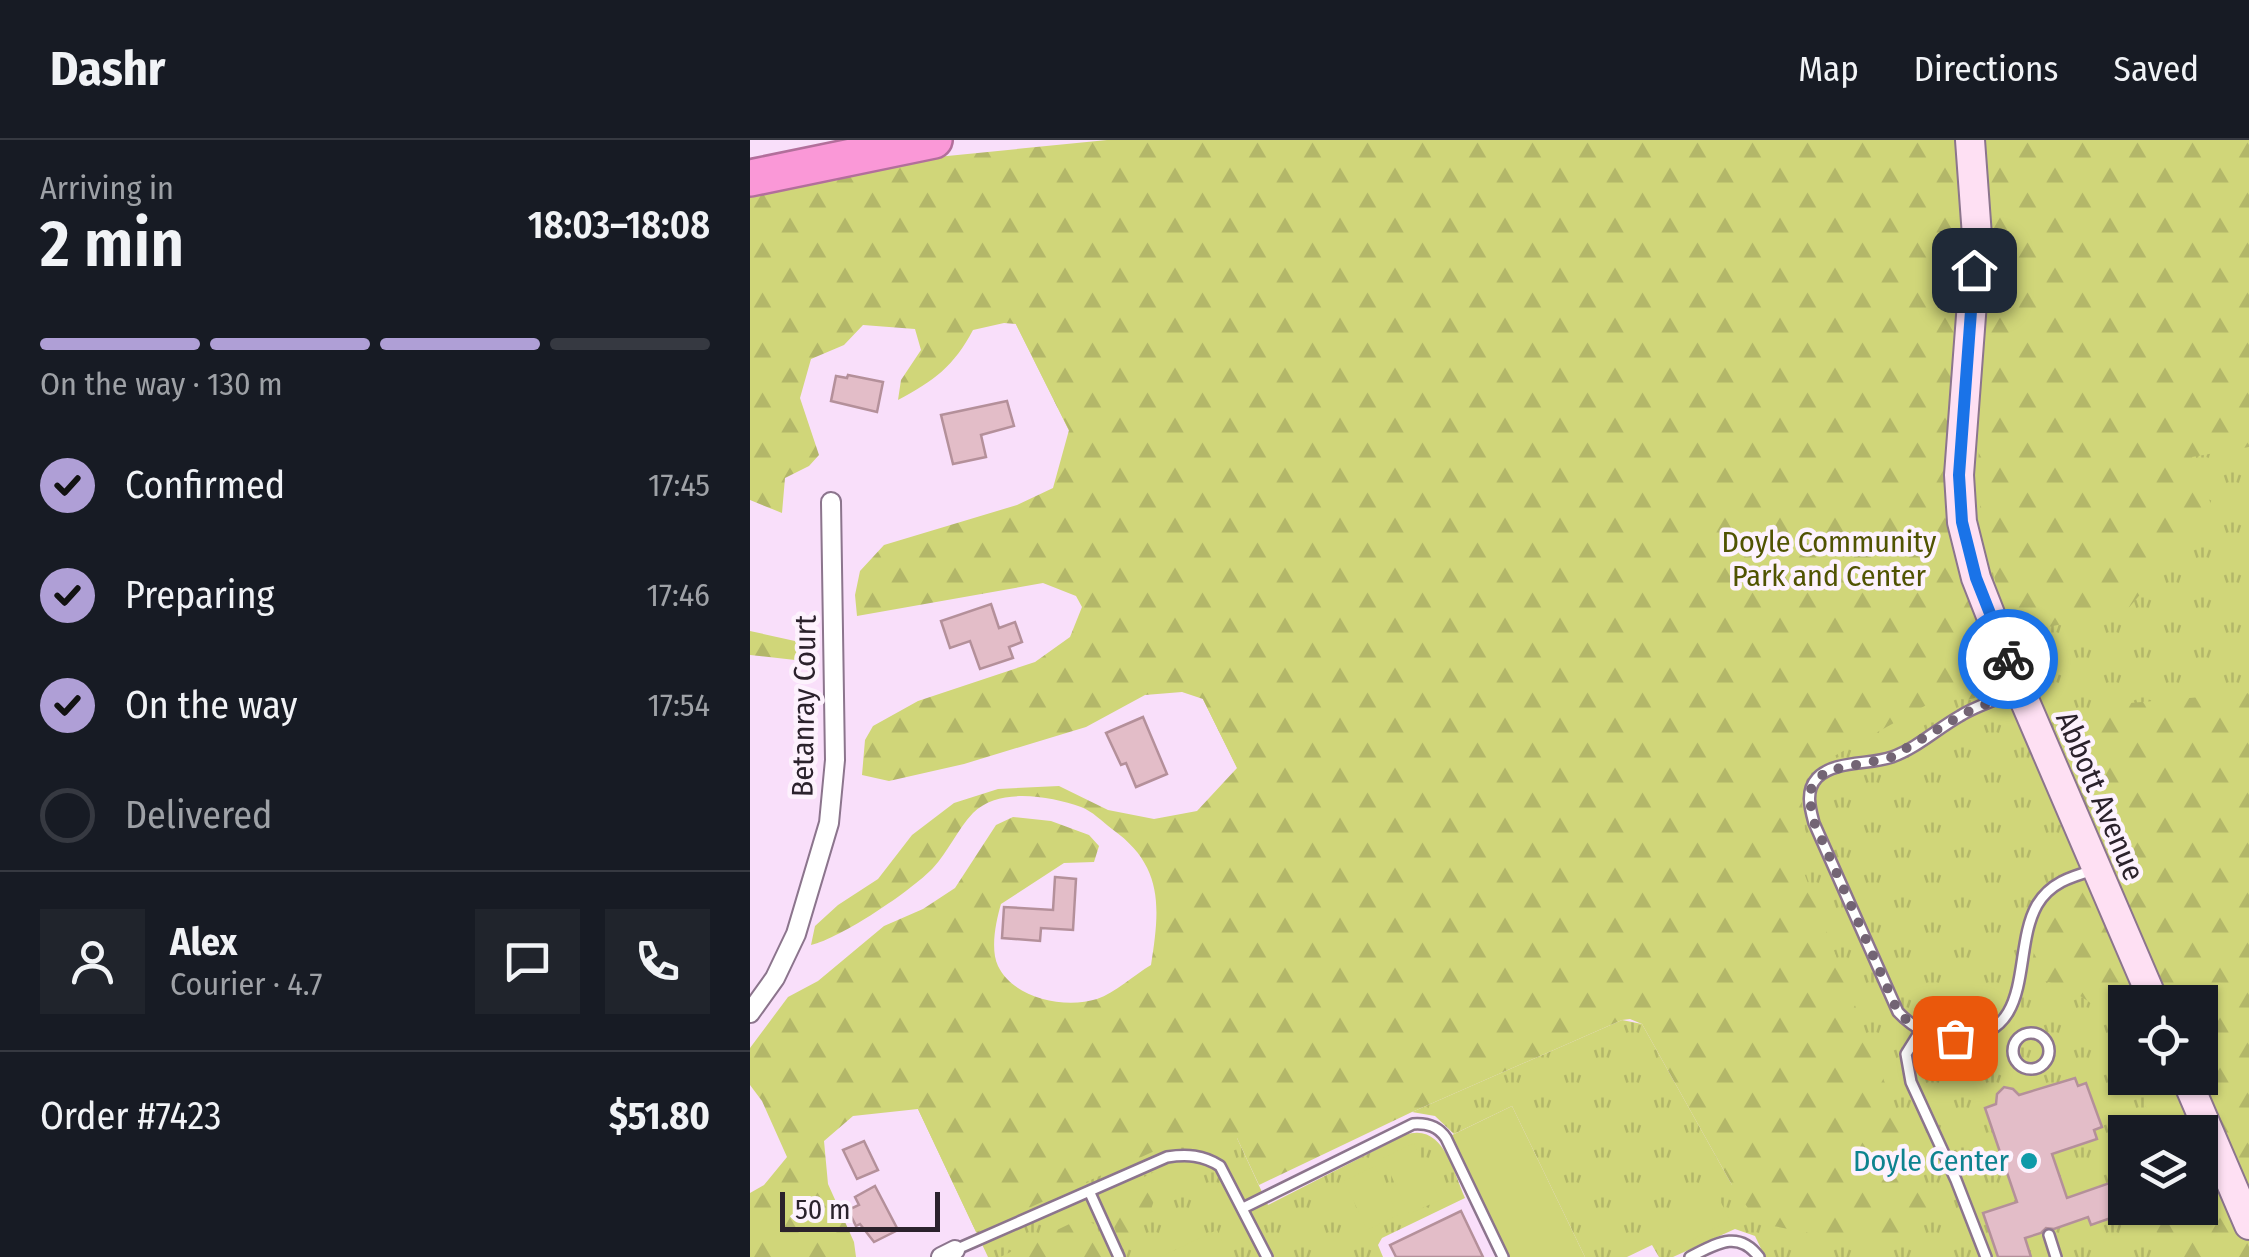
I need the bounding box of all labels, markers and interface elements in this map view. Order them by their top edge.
text: Dashr [50,40,165,98]
text: Map [1798,48,1859,90]
text: Directions [1914,48,2059,90]
text: Saved [2114,48,2199,90]
text: Arriving in [40,169,174,207]
text: 18:03–18:08 [528,202,710,248]
text: 2 min [40,205,184,283]
pin [1932,228,2017,313]
icon: home [1947,243,2002,298]
text: On the way · 130 m [40,365,283,403]
icon: check [40,458,95,513]
text: Confirmed [125,462,285,508]
text: 17:45 [648,466,710,504]
park label: Doyle Community Park and Center [1722,524,1937,594]
icon: check [40,568,95,623]
text: Preparing [125,572,274,618]
text: 17:46 [647,576,710,614]
courier [1958,609,2058,709]
street label: Betanray Court [784,615,824,797]
icon: bike [1981,632,2036,687]
icon: check [40,678,95,733]
text: On the way [125,682,297,728]
text: 17:54 [647,686,710,724]
street label: Abbott Avenue [2048,706,2152,886]
text: Delivered [125,792,272,838]
button: person [40,909,145,1014]
button: chat [475,909,580,1014]
button: phone [605,909,710,1014]
text: Alex [170,919,237,965]
text: Courier · 4.7 [170,965,322,1003]
map controls [2108,985,2218,1225]
button: locate [2108,985,2218,1095]
pin [1913,996,1998,1081]
icon: bag [1928,1011,1983,1066]
text: Order #7423 [40,1093,221,1139]
text: $51.80 [609,1093,710,1139]
button: layers [2108,1115,2218,1225]
place label: Doyle Center [1853,1143,2010,1179]
marker: Doyle Center [2018,1150,2040,1172]
scale bar [780,1187,940,1232]
text: 50 m [795,1193,851,1226]

